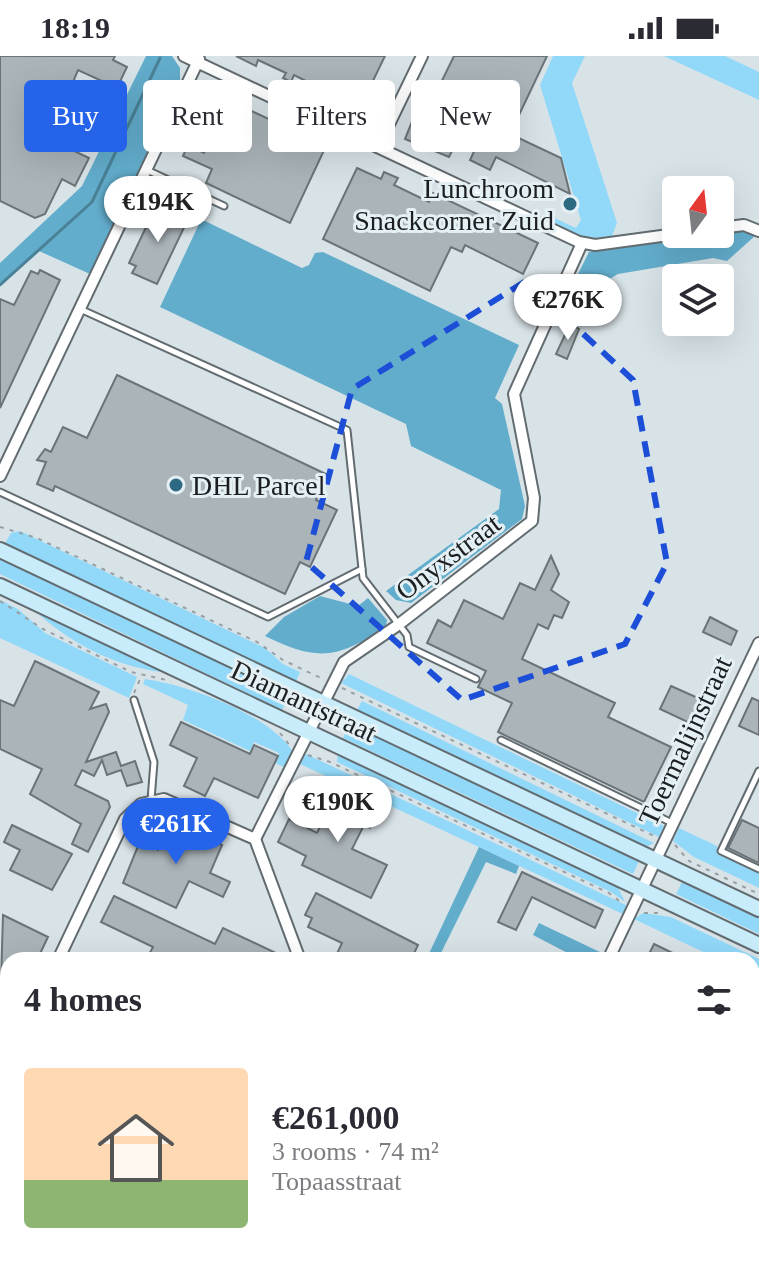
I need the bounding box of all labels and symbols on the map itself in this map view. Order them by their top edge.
place label: Lunchroom Snackcorner Zuid [354,173,554,236]
pin: €194K [102,176,214,244]
north arrow [662,176,734,248]
marker: Lunchroom Snackcorner Zuid [561,195,579,213]
pin: €276K [512,274,624,342]
place label: DHL Parcel [192,470,326,501]
marker: DHL Parcel [167,476,185,494]
street label: Onyxstraat [390,508,507,606]
street label: Toermalijnstraat [632,651,738,831]
street label: Diamantstraat [226,654,382,748]
pin: €190K [282,776,394,844]
pin: €261K [120,798,232,866]

